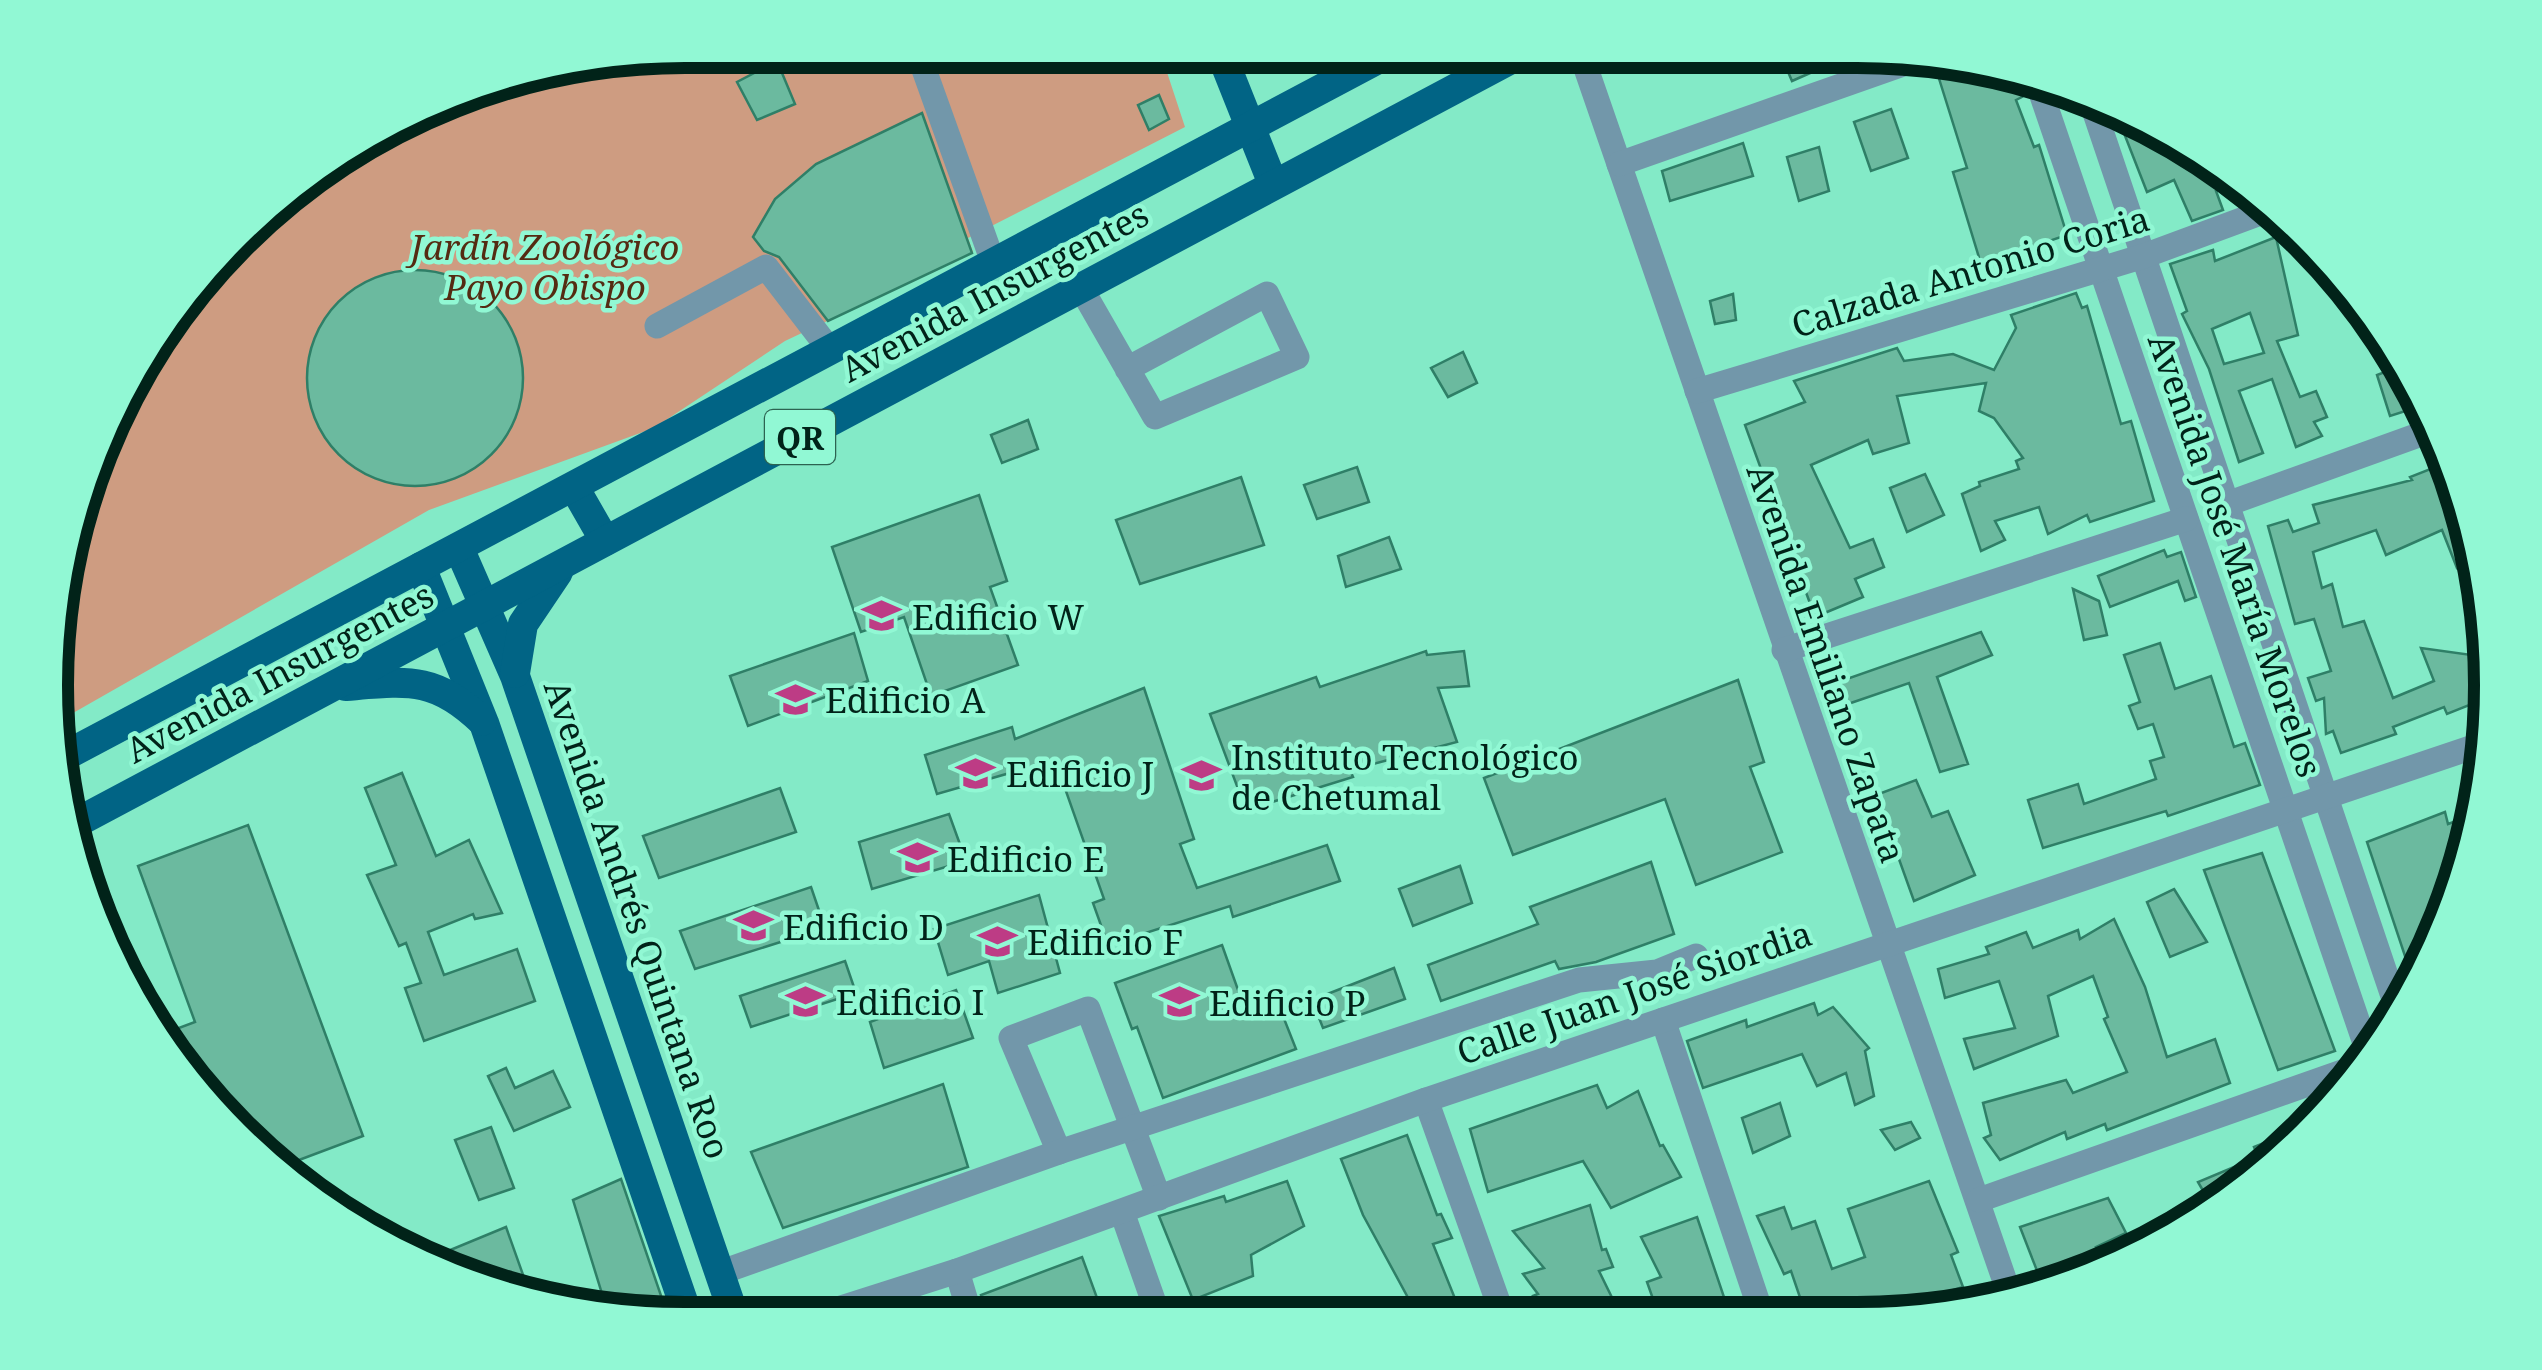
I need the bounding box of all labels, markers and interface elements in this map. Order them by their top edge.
street label: Avenida Insurgentes [832,190,1156,392]
street label: Calzada Antonio Coria [1785,194,2155,348]
park label: Jardín Zoológico Payo Obispo [405,223,679,310]
street label: Avenida José María Morelos [2138,327,2334,783]
road number: QR [765,410,835,464]
street label: Avenida Emiliano Zapata [1737,457,1917,869]
street label: Avenida Insurgentes [117,571,441,773]
place label: Edificio W [912,593,1084,640]
school or university icon: Edificio W [861,595,903,637]
street label: Avenida Andrés Quintana Roo [534,673,742,1165]
place label: Edificio A [825,676,985,723]
school or university icon: Edificio A [774,678,816,720]
place label: Instituto Tecnológico de Chetumal [1231,733,1579,820]
place label: Edificio J [1006,750,1154,797]
school or university icon: Edificio J [955,752,997,794]
school or university icon: Instituto Tecnológico de Chetumal [1180,755,1222,797]
place label: Edificio E [947,835,1104,882]
school or university icon: Edificio E [896,837,938,879]
place label: Edificio D [783,903,944,950]
school or university icon: Edificio D [732,905,774,947]
street label: Calle Juan José Siordia [1450,909,1818,1075]
place label: Edificio F [1027,918,1183,965]
school or university icon: Edificio F [976,920,1018,962]
place label: Edificio I [836,978,984,1025]
place label: Edificio P [1209,979,1366,1026]
school or university icon: Edificio I [785,980,827,1022]
school or university icon: Edificio P [1158,981,1200,1023]

